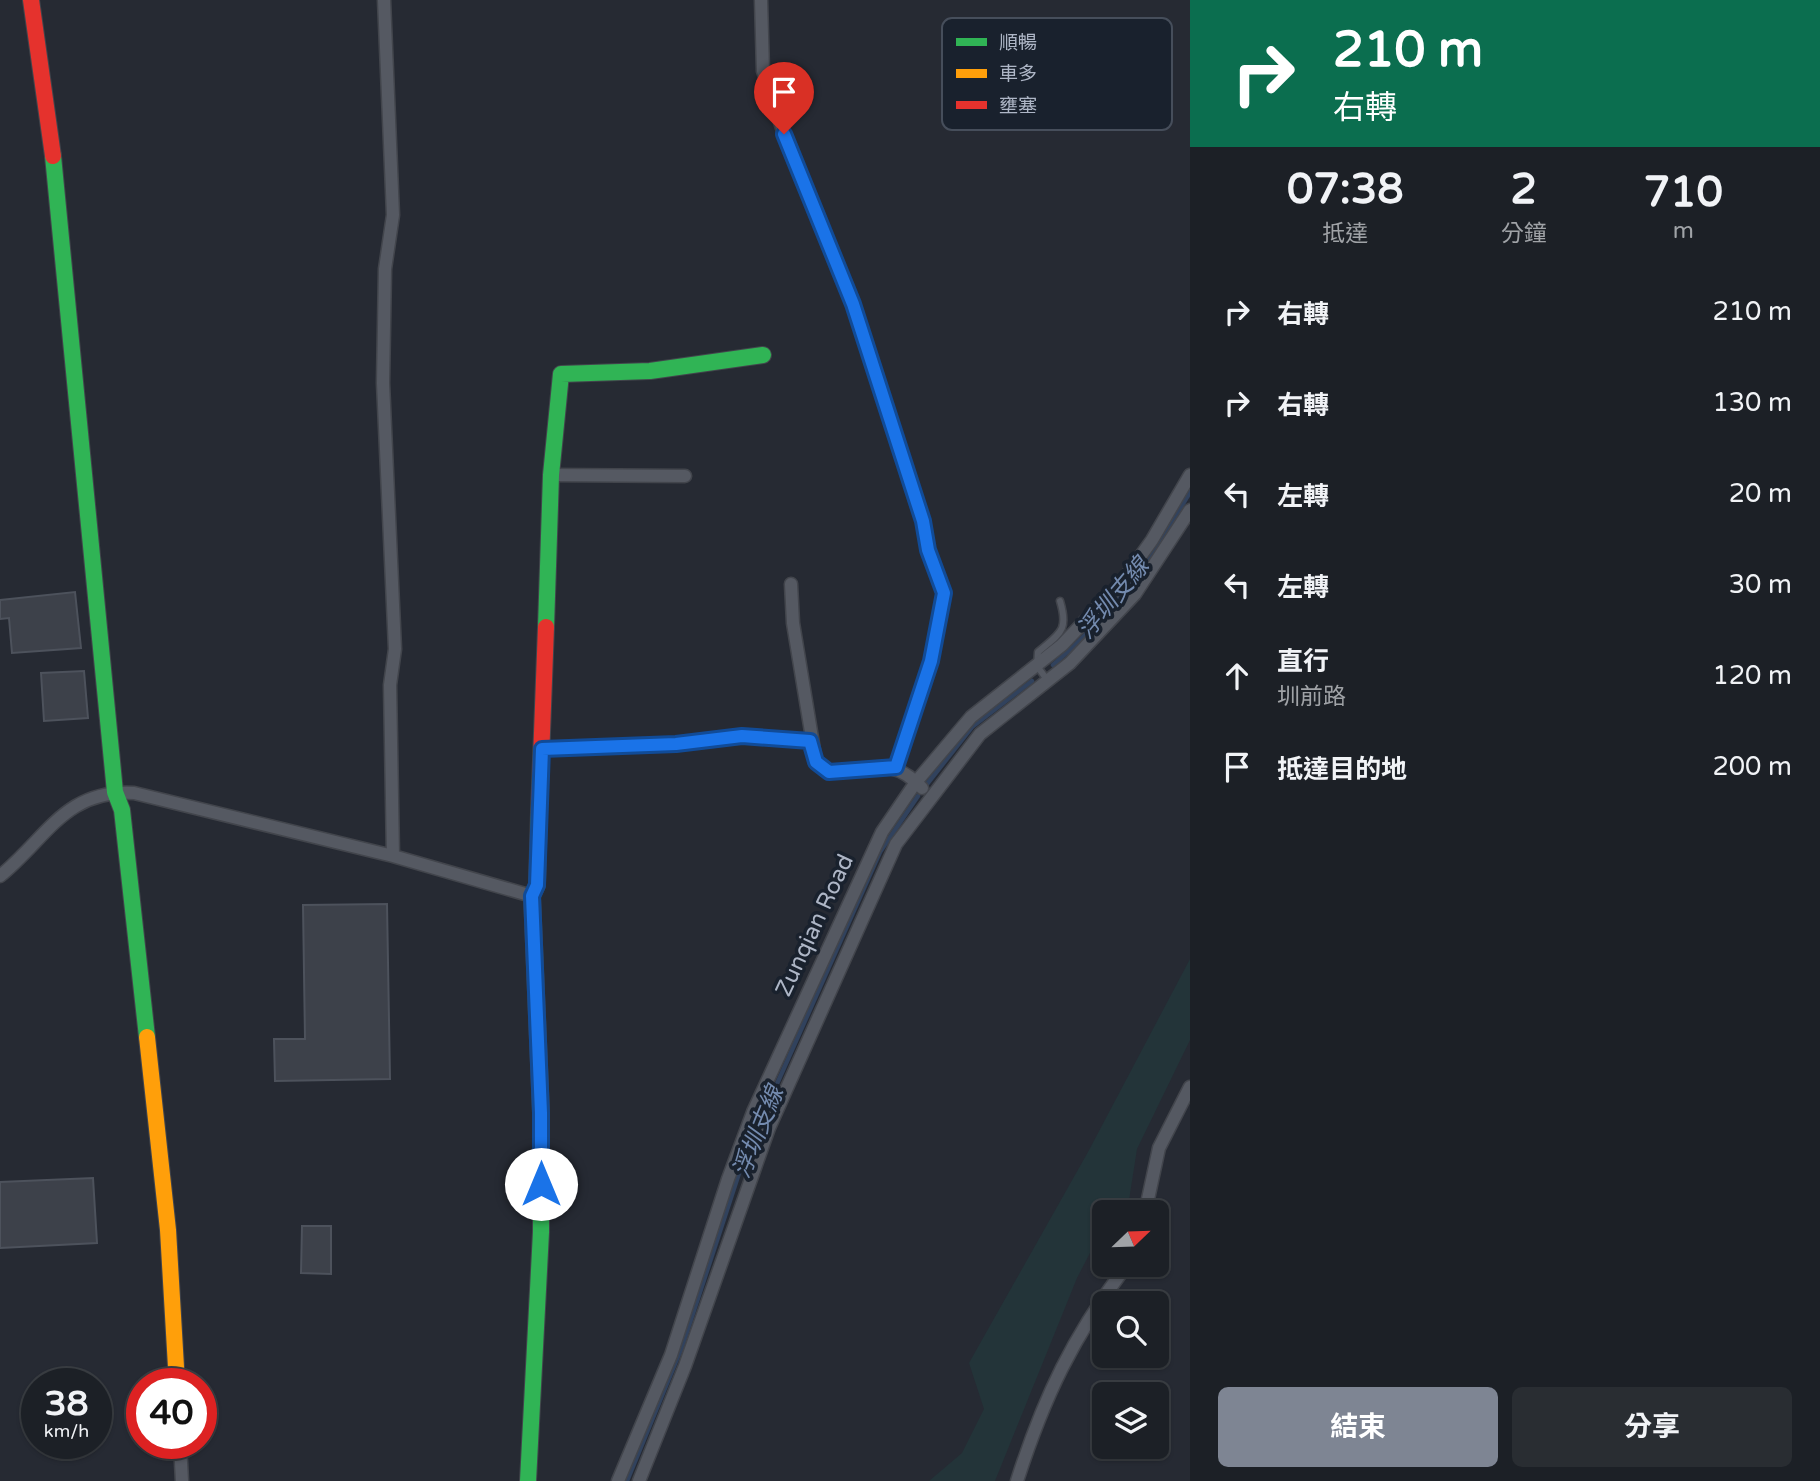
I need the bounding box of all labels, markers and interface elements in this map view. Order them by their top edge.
legend [942,18,1172,130]
text: 210 m [1333,21,1483,80]
icon: right [1218,28,1309,119]
text: 順暢 [999,32,1037,54]
pin [754,62,814,134]
text: 車多 [999,63,1037,85]
icon: arrive [765,73,803,111]
text: 右轉 [1333,89,1397,127]
text: 壅塞 [999,95,1037,117]
text: 07:38 [1287,164,1404,215]
text: 2 [1510,164,1537,215]
text: 710 [1644,167,1723,218]
text: m [1673,217,1694,245]
text: 抵達 [1322,220,1368,248]
text: 分鐘 [1501,220,1547,248]
icon: right [1218,293,1256,331]
text: 210 m [1712,296,1792,327]
text: 右轉 [1277,299,1329,330]
icon: right [1218,384,1256,422]
text: 130 m [1712,387,1792,418]
text: 右轉 [1277,390,1329,421]
icon: left [1218,475,1256,513]
text: 20 m [1729,478,1792,509]
text: 左轉 [1277,481,1329,512]
water label: 浮圳支線 [1071,550,1157,644]
icon: left [1218,566,1256,604]
text: 30 m [1729,569,1792,600]
text: 左轉 [1277,572,1329,603]
text: 直行 [1277,646,1329,677]
icon: ahead [1218,657,1256,695]
text: 120 m [1712,660,1792,691]
text: 圳前路 [1277,683,1346,711]
icon: arrive [1218,748,1256,786]
text: 200 m [1712,751,1792,782]
text: 抵達目的地 [1277,754,1407,785]
street label: Zunqian Road [770,850,860,1001]
water label: 浮圳支線 [727,1079,791,1182]
position arrow [504,1147,578,1221]
north arrow [1092,1200,1169,1278]
map controls [1092,1200,1169,1459]
button: search [1092,1291,1169,1368]
speed limit sign: 40 [126,1368,217,1459]
button: layers [1092,1382,1169,1459]
text: 38 [45,1383,88,1425]
button: 結束 [1218,1387,1498,1467]
button: 分享 [1512,1387,1792,1467]
text: km/h [44,1420,89,1442]

